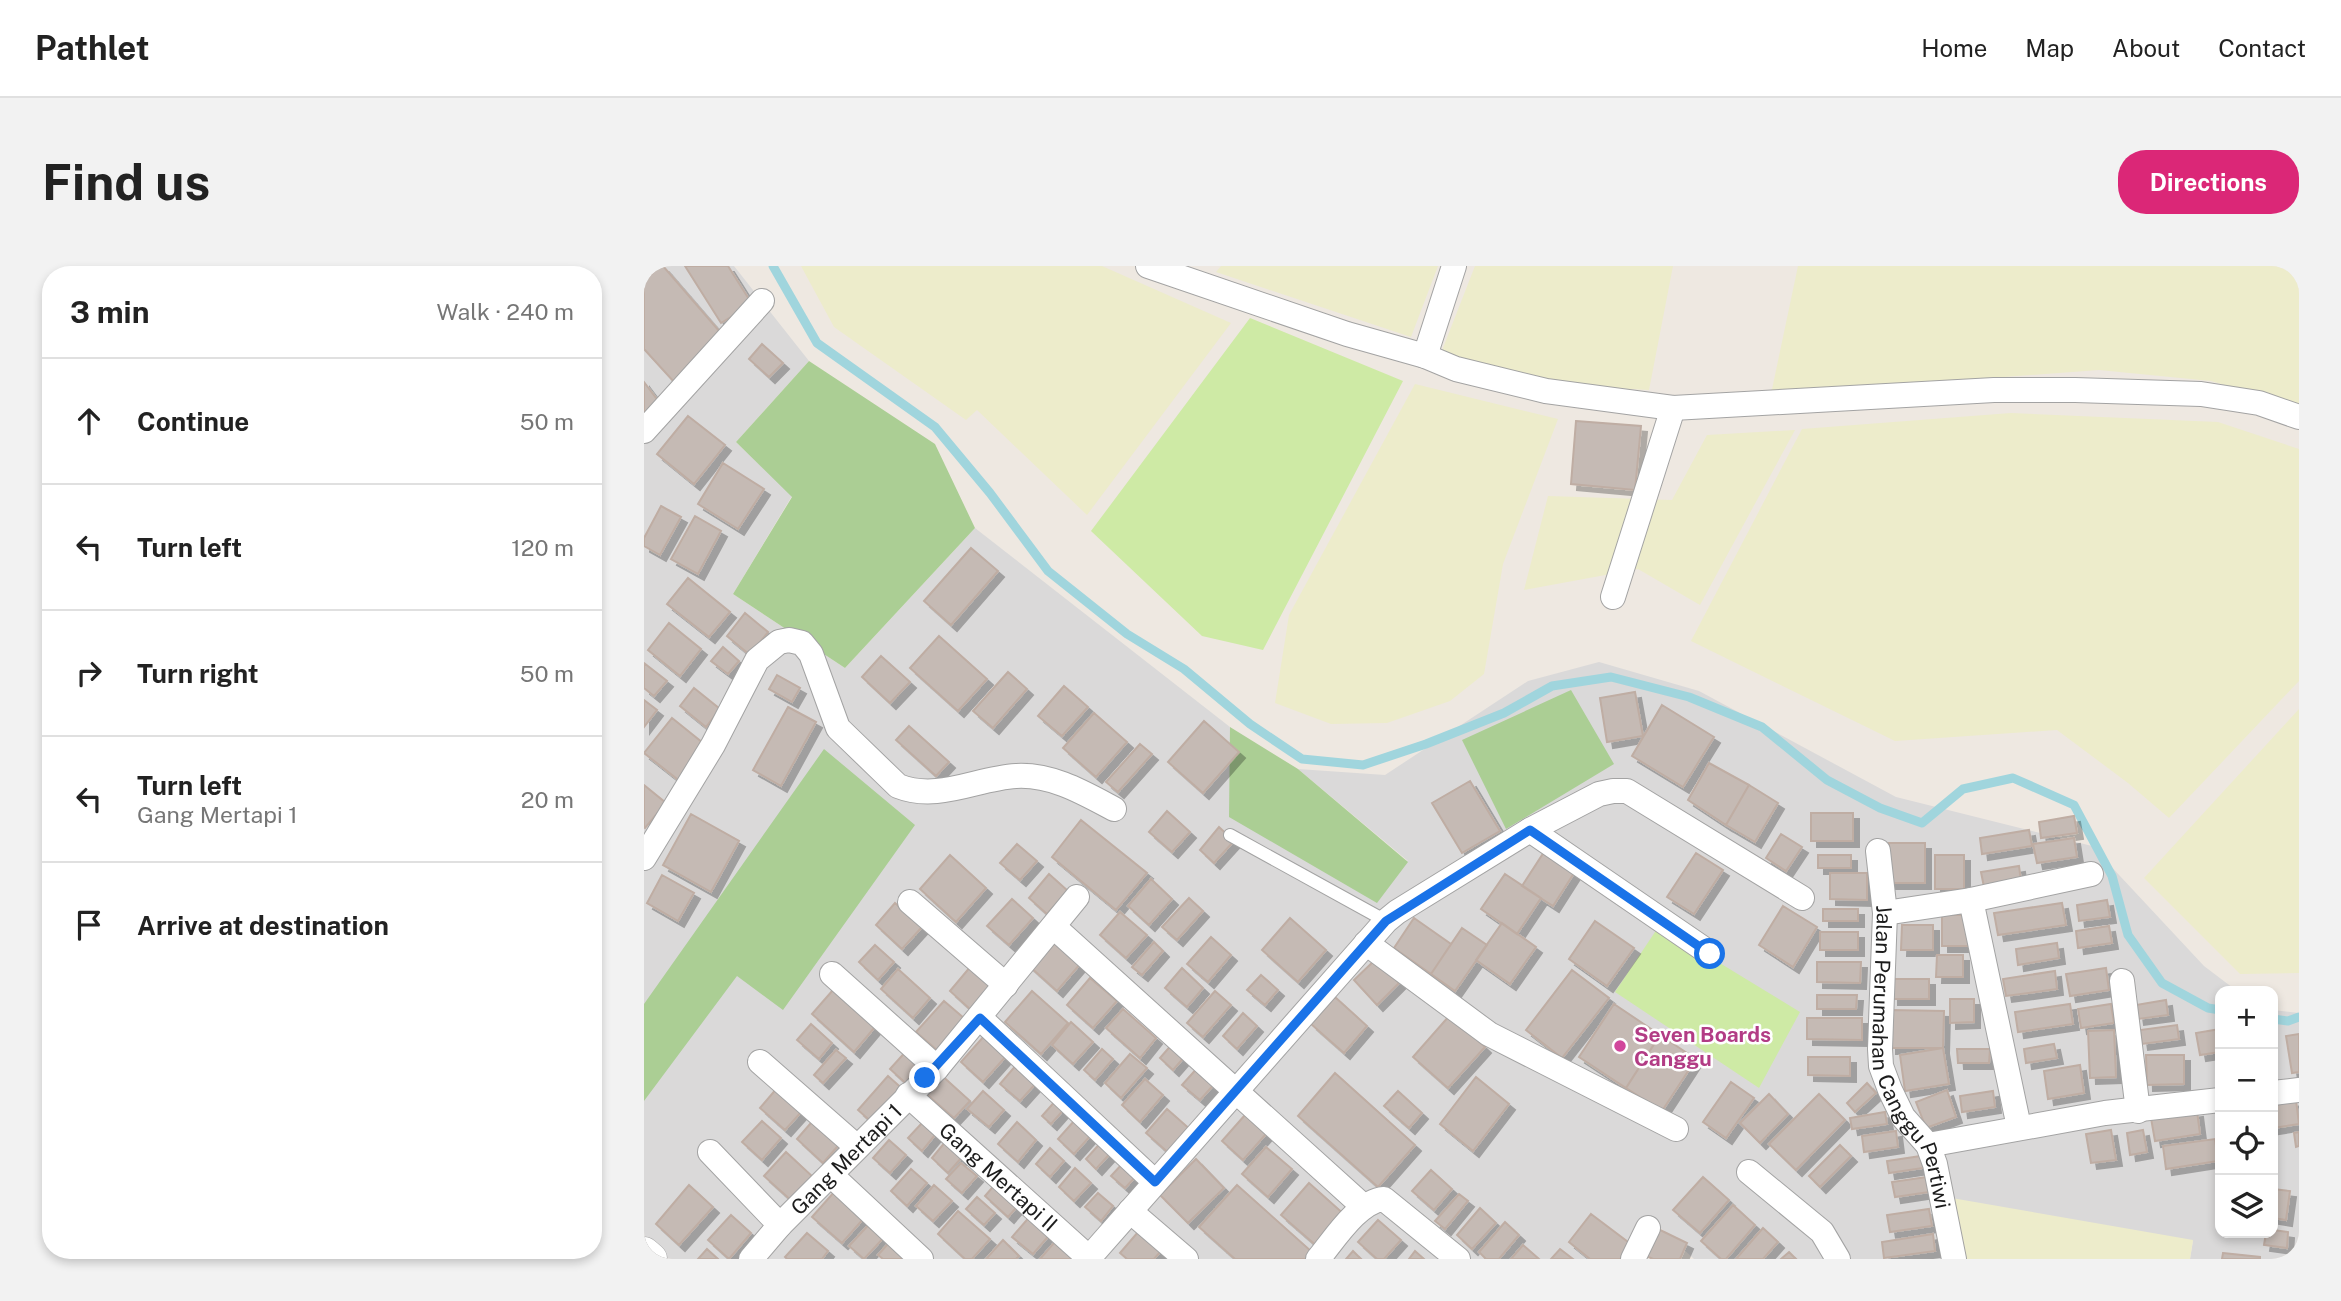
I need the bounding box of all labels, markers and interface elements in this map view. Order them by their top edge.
text: Pathlet [35,29,150,67]
text: Home [1921,34,1987,62]
text: Map [2025,34,2074,62]
text: About [2112,34,2180,62]
text: Contact [2218,34,2306,62]
button: Directions [2118,150,2299,214]
text: Find us [42,153,210,211]
text: 3 min [70,294,149,330]
text: Walk · 240 m [437,298,574,325]
icon: ahead [70,402,108,440]
text: Continue [137,406,249,437]
text: 50 m [520,408,574,435]
icon: left [70,528,108,566]
text: Turn left [137,532,242,563]
text: 120 m [511,534,574,561]
icon: right [70,654,108,692]
text: Turn right [137,658,259,689]
text: 50 m [520,660,574,687]
text: Turn left [137,770,242,801]
icon: left [70,780,108,818]
text: 20 m [521,786,574,813]
text: Gang Mertapi 1 [137,801,298,828]
street label: Jalan Perumahan Canggu Pertiwi [1867,903,1956,1211]
icon: arrive [70,906,108,944]
text: Arrive at destination [137,910,389,941]
route start [1694,938,1725,969]
map controls [2215,986,2278,1238]
button: + [2215,986,2278,1049]
place label: Seven Boards Canggu [1634,1022,1771,1071]
marker: Seven Boards Canggu [1612,1038,1628,1054]
button: − [2215,1049,2278,1112]
route end [909,1062,940,1093]
street label: Gang Mertapi 1 [785,1098,907,1220]
button: locate [2215,1112,2278,1175]
street label: Gang Mertapi II [935,1117,1063,1236]
button: layers [2215,1175,2278,1238]

